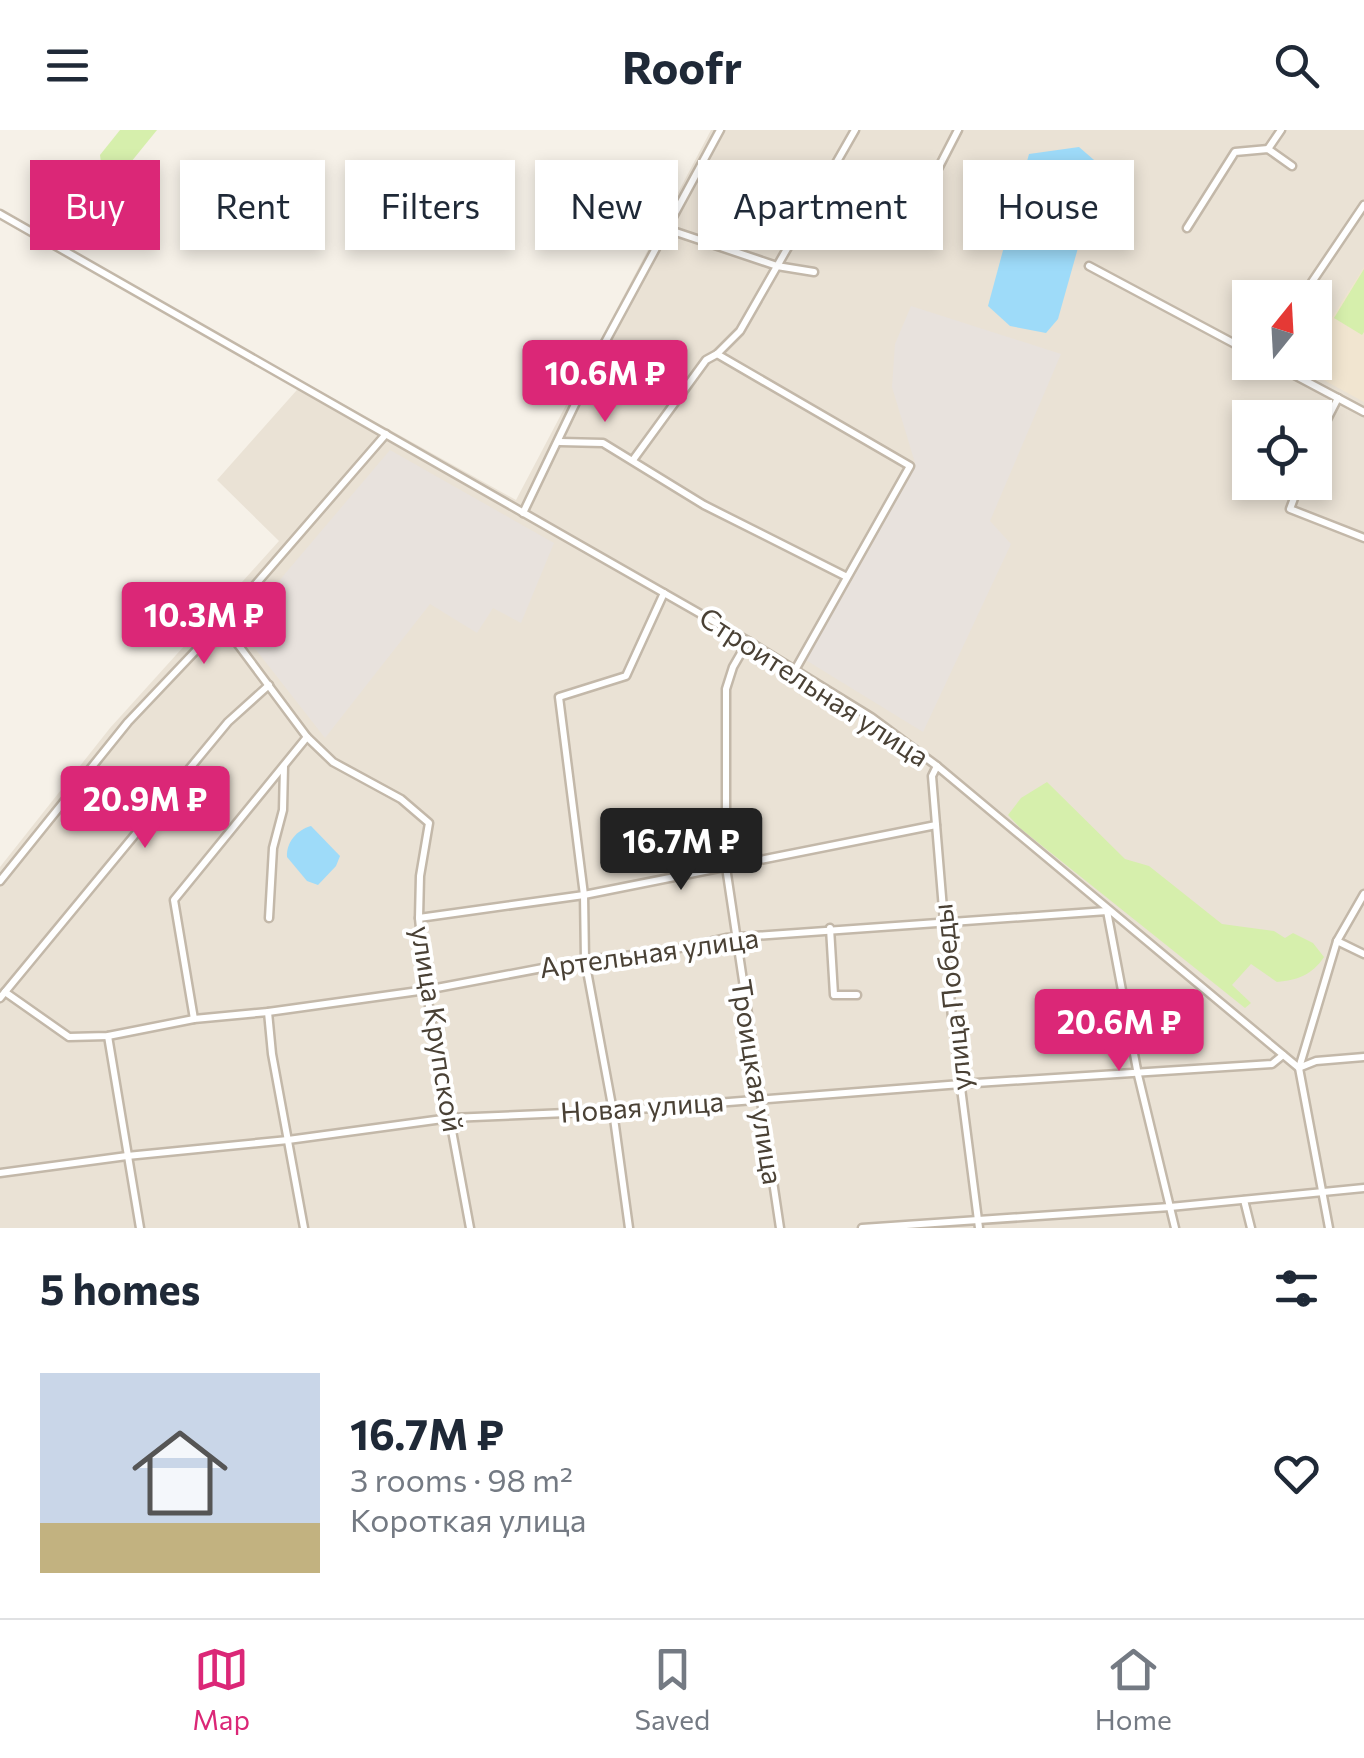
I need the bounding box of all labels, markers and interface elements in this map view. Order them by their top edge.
icon: menu [40,38,95,93]
text: Roofr [622,38,742,93]
icon: search [1269,38,1324,93]
chip: Buy [30,160,160,250]
chip: Rent [180,160,325,250]
chip: Filters [345,160,515,250]
chip: New [535,160,678,250]
chip: Apartment [698,160,943,250]
chip: House [963,160,1134,250]
north arrow [1232,280,1332,380]
map controls [1232,280,1332,500]
pin: 10.6M ₽ [513,340,697,425]
text: 10.6M ₽ [544,352,666,392]
button: locate [1232,400,1332,500]
pin: 10.3M ₽ [112,582,296,667]
text: 10.3M ₽ [144,594,264,634]
street label: Строительная улица [694,599,936,773]
pin: 20.9M ₽ [53,766,237,851]
text: 20.9M ₽ [83,778,207,818]
pin: 16.7M ₽ [589,808,773,893]
text: 16.7M ₽ [622,820,740,860]
street label: улица Победы [924,902,978,1092]
street label: Артельная улица [537,920,761,984]
street label: улица Крупской [405,923,471,1134]
street label: Троицкая улица [725,977,791,1187]
pin: 20.6M ₽ [1027,989,1211,1074]
text: 20.6M ₽ [1057,1001,1181,1041]
street label: Новая улица [559,1083,725,1129]
icon: filters [1269,1261,1324,1316]
text: 5 homes [40,1262,200,1314]
text: 16.7M ₽ [350,1407,504,1459]
icon: home [120,1413,240,1533]
icon: heart [1269,1446,1324,1501]
text: 3 rooms · 98 m² [350,1459,573,1499]
text: Короткая улица [350,1499,586,1539]
tab: Map [192,1642,250,1736]
tab: Saved [635,1642,710,1736]
tab: Home [1095,1642,1172,1736]

